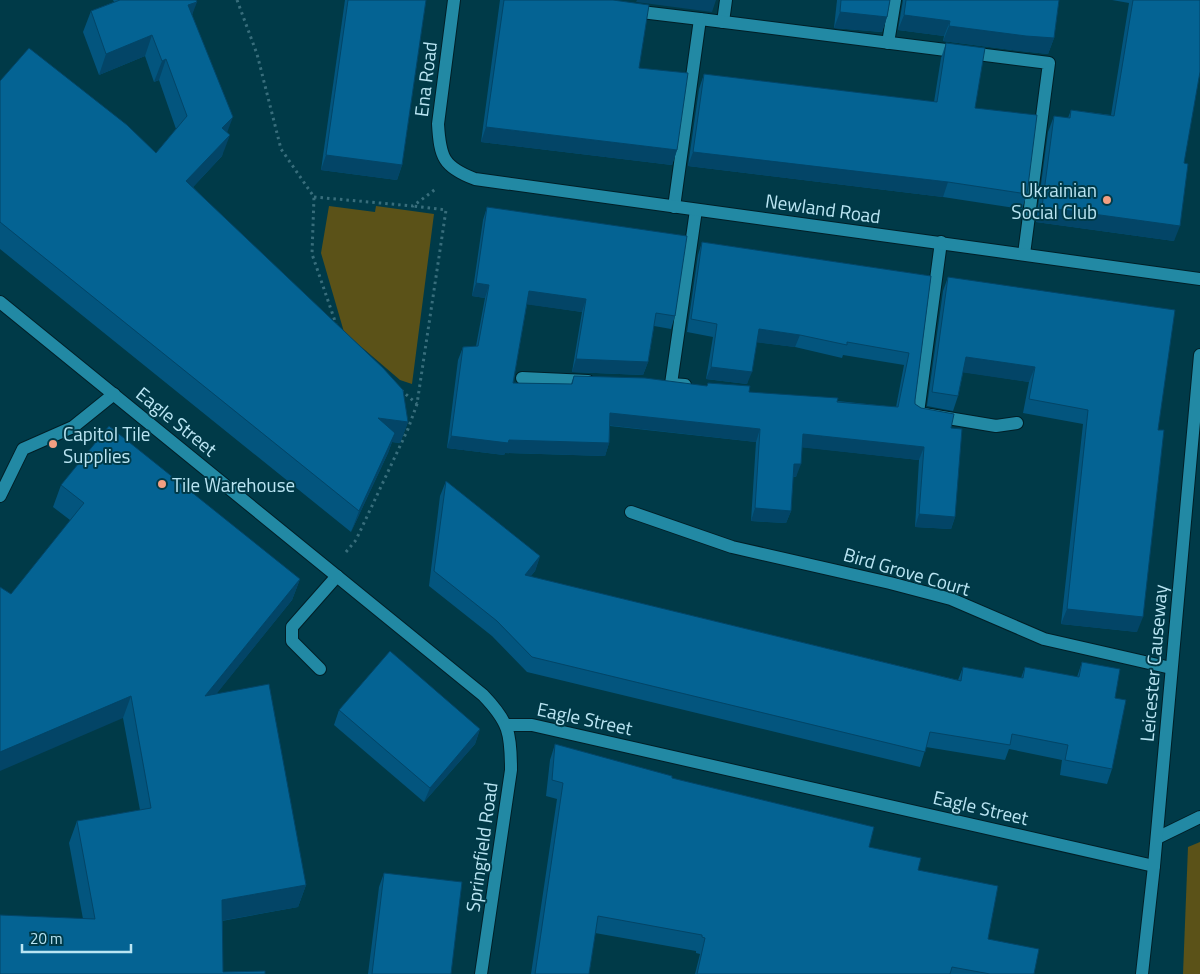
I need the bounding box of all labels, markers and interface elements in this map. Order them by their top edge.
street label: Ena Road [406,40,444,118]
place label: Ukrainian Social Club [1011,175,1097,226]
street label: Newland Road [763,186,883,230]
marker: Ukrainian Social Club [1101,194,1113,206]
street label: Eagle Street [130,379,224,463]
place label: Capitol Tile Supplies [63,419,150,470]
marker: Capitol Tile Supplies [47,438,59,450]
place label: Tile Warehouse [172,470,295,499]
marker: Tile Warehouse [156,478,168,490]
street label: Bird Grove Court [840,539,974,603]
street label: Leicester Causeway [1132,583,1174,743]
street label: Eagle Street [535,694,636,742]
street label: Springfield Road [458,780,504,914]
street label: Eagle Street [931,782,1032,832]
scale bar [22,922,131,954]
text: 20 m [30,927,63,950]

